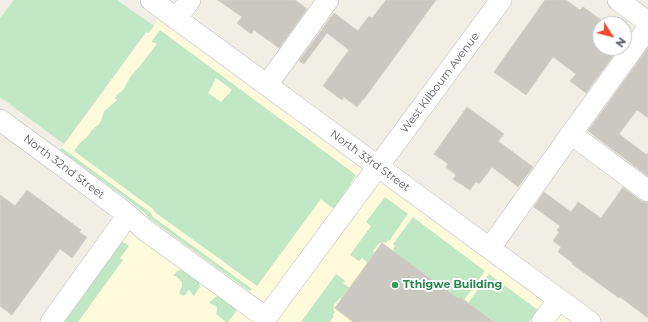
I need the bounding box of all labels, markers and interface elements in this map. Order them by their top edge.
north arrow [592,16,632,56]
street label: West Kilbourn Avenue [398,30,482,136]
text: N [613,35,629,50]
street label: North 33rd Street [328,128,412,194]
street label: North 32nd Street [21,132,107,202]
place label: Tthigwe Building [403,278,502,292]
marker: Tthigwe Building [390,280,400,290]

